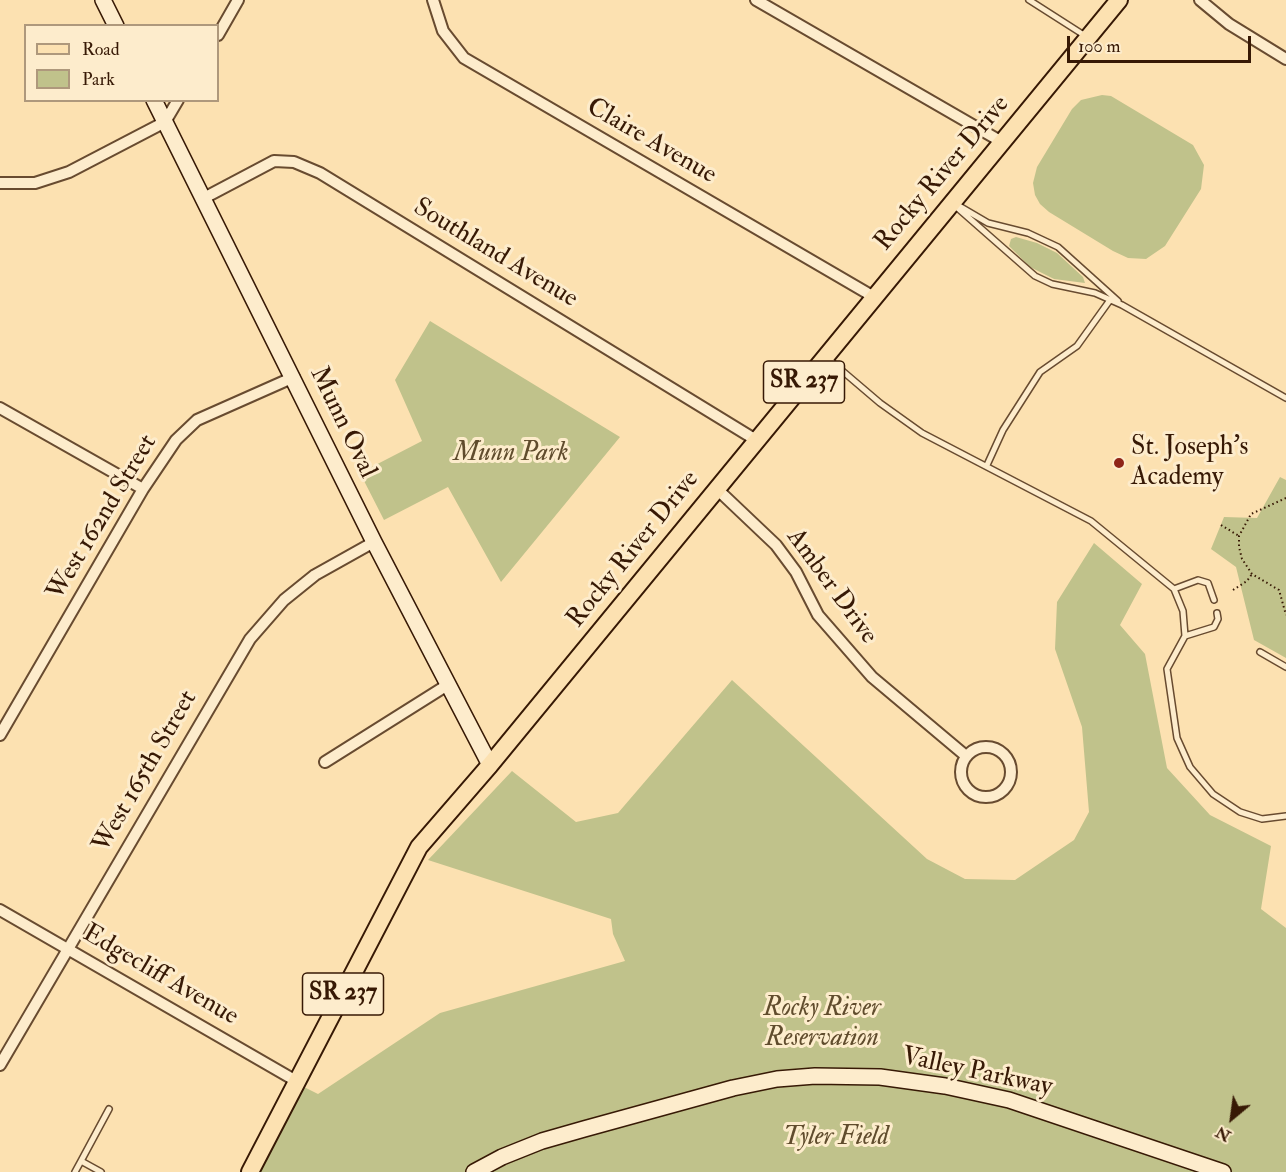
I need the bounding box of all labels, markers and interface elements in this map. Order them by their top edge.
legend [24,24,219,102]
scale bar [1070,24,1254,62]
text: 100 m [1078,35,1121,58]
text: Road [82,38,120,61]
text: Park [82,68,115,91]
street label: Rocky River Drive [869,90,1017,258]
street label: Claire Avenue [581,92,721,192]
street label: Southland Avenue [407,193,583,315]
road number: SR 237 [764,361,844,403]
street label: Munn Oval [302,362,382,484]
street label: West 162nd Street [41,430,165,606]
place label: St. Joseph's Academy [1131,432,1248,494]
park label: Munn Park [453,438,569,470]
marker: St. Joseph's Academy [1112,456,1126,470]
street label: Rocky River Drive [561,465,707,635]
street label: Amber Drive [779,523,883,651]
street label: West 165th Street [87,686,205,858]
street label: Edgecliff Avenue [76,919,244,1033]
road number: SR 237 [302,973,384,1015]
park label: Rocky River Reservation [763,993,881,1054]
street label: Valley Parkway [899,1042,1055,1104]
north arrow [1202,1088,1262,1148]
park label: Tyler Field [783,1122,889,1154]
text: N [1212,1122,1234,1146]

